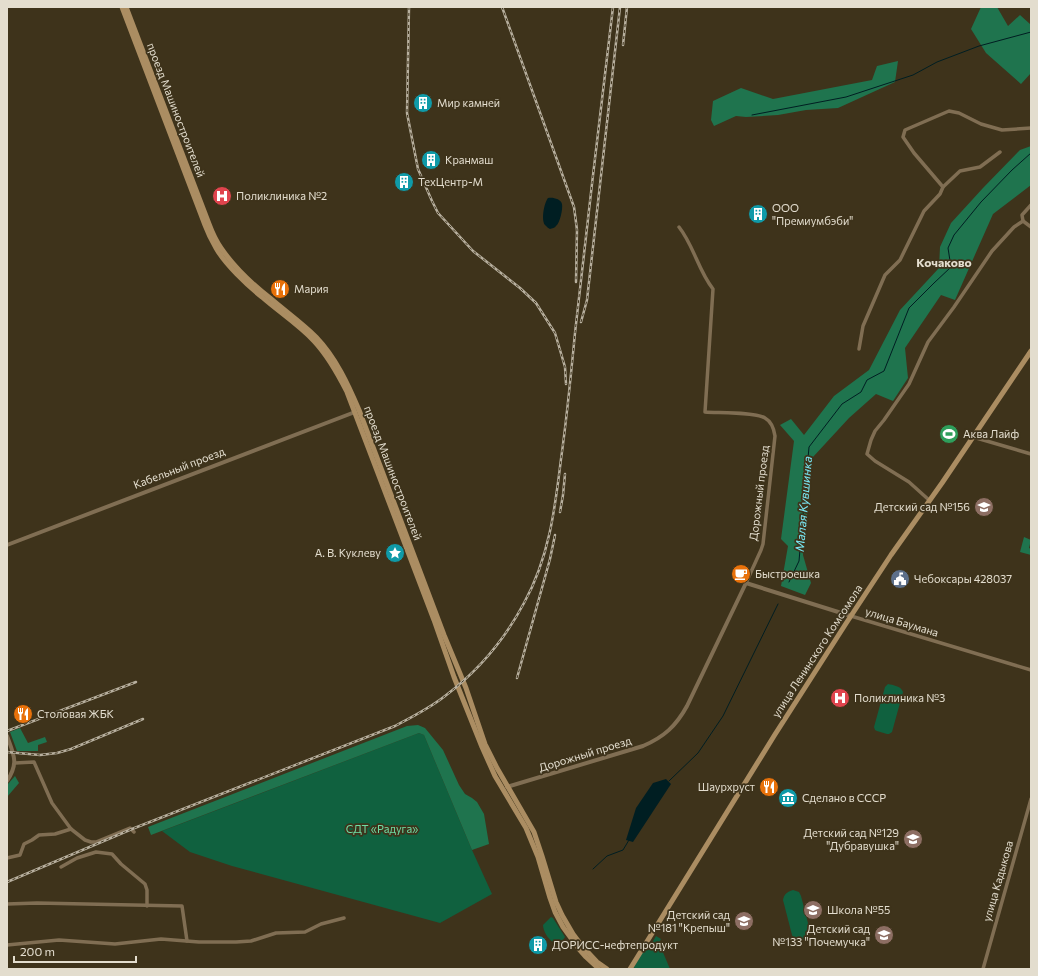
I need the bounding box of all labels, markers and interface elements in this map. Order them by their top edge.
street label: проезд Машиностроителей [145,41,208,179]
building icon: Мир камней [412,92,434,114]
place label: Мир камней [437,96,500,109]
building icon: Кранмаш [420,149,442,171]
place label: Кранмаш [445,153,493,166]
building icon: ТехЦентр-М [393,171,415,193]
place label: ТехЦентр-М [418,175,483,188]
hospital icon: Поликлиника №2 [211,185,233,207]
place label: Поликлиника №2 [236,189,327,202]
place label: ООО "Премиумбэби" [772,201,853,227]
building icon: ООО "Премиумбэби" [747,203,769,225]
district label: Кочаково [916,255,972,269]
restaurant icon: Мария [269,278,291,300]
place label: Мария [294,282,329,295]
street label: проезд Машиностроителей [362,404,425,542]
sports icon: Аква Лайф [938,423,960,445]
place label: Аква Лайф [963,427,1019,440]
street label: Кабельный проезд [131,444,227,491]
street label: Дорожный проезд [746,444,771,541]
water label: Малая Кувшинка [792,456,814,552]
school or university icon: Детский сад №156 [973,496,995,518]
place label: Детский сад №156 [874,500,970,513]
place icon: А. В. Куклеву [384,542,406,564]
place label: А. В. Куклеву [315,546,381,559]
cafe icon: Быстроешка [730,563,752,585]
place label: Быстроешка [755,567,820,580]
public building icon: Чебоксары 428037 [889,568,911,590]
place label: Чебоксары 428037 [914,572,1012,585]
street label: улица Ленинского Комсомола [769,582,864,720]
street label: улица Баумана [864,604,940,639]
hospital icon: Поликлиника №3 [829,687,851,709]
place label: Поликлиника №3 [854,691,945,704]
restaurant icon: Столовая ЖБК [12,703,34,725]
place label: Столовая ЖБК [37,707,115,720]
street label: Дорожный проезд [537,733,633,774]
restaurant icon: Шаурхруст [758,776,780,798]
place label: Шаурхруст [698,780,755,793]
museum icon: Сделано в СССР [777,787,799,809]
place label: Сделано в СССР [802,791,886,804]
park label: СДТ «Радуга» [346,822,418,835]
place label: Детский сад №129 "Дубравушка" [803,826,899,852]
school or university icon: Детский сад №129 "Дубравушка" [902,828,924,850]
street label: улица Кадыкова [980,839,1015,923]
school or university icon: Школа №55 [802,899,824,921]
place label: Школа №55 [827,903,890,916]
place label: Детский сад №181 "Крепыш" [648,908,731,934]
school or university icon: Детский сад №181 "Крепыш" [733,910,755,932]
place label: Детский сад №133 "Почемучка" [772,922,871,948]
school or university icon: Детский сад №133 "Почемучка" [873,924,895,946]
building icon: ДОРИСС-нефтепродукт [527,934,549,956]
scale bar [14,938,136,964]
place label: ДОРИСС-нефтепродукт [552,938,678,951]
text: 200 m [20,944,55,958]

